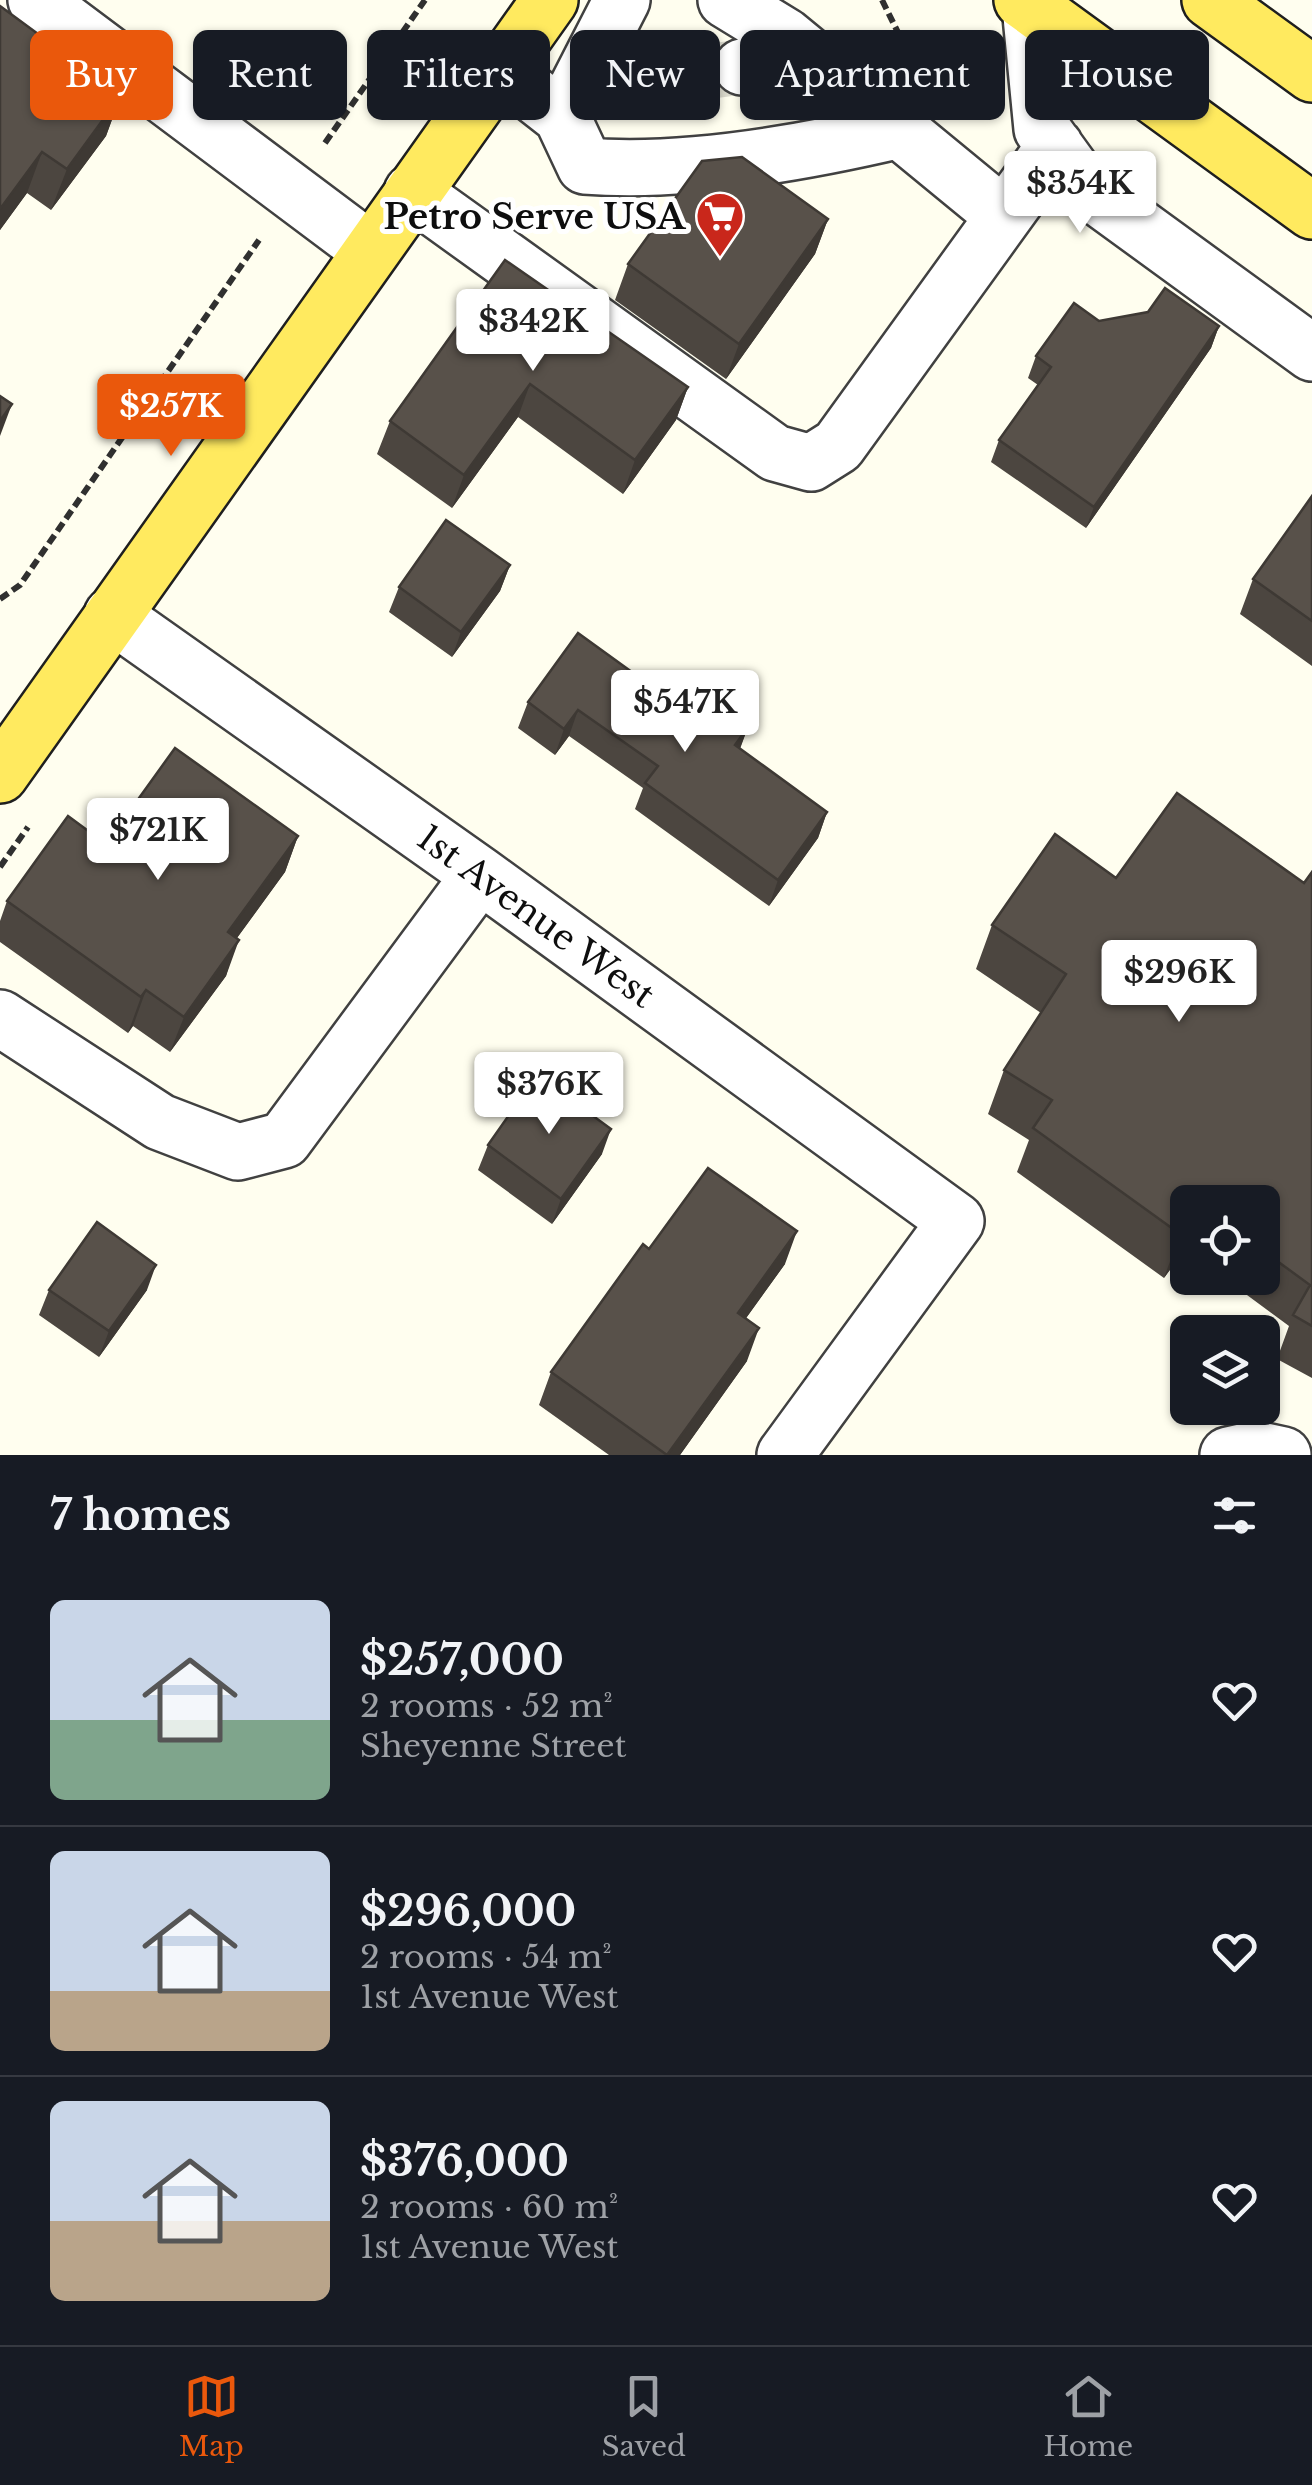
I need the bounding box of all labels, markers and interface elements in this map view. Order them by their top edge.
chip: Buy [30,30,173,120]
chip: Rent [193,30,347,120]
chip: Filters [367,30,550,120]
chip: New [570,30,720,120]
chip: Apartment [740,30,1005,120]
chip: House [1025,30,1209,120]
pin: $354K [1010,151,1150,236]
text: $354K [1026,163,1134,203]
supermarket icon: Petro Serve USA [694,190,746,258]
place label: Petro Serve USA [384,195,687,238]
pin: $342K [463,289,603,374]
text: $342K [478,301,588,341]
pin: $257K [101,374,241,459]
text: $257K [119,386,223,426]
pin: $547K [615,670,755,755]
text: $547K [633,682,737,722]
pin: $721K [88,798,228,883]
text: $721K [109,810,207,850]
street label: 1st Avenue West [409,815,663,1017]
pin: $296K [1109,940,1249,1025]
text: $296K [1124,952,1234,992]
pin: $376K [479,1052,619,1137]
text: $376K [496,1064,602,1104]
map controls [1170,1185,1280,1425]
button: locate [1170,1185,1280,1295]
button: layers [1170,1315,1280,1425]
icon: filters [1207,1488,1262,1543]
text: 7 homes [50,1489,231,1541]
text: $257,000 [360,1634,564,1686]
icon: home [130,1640,250,1760]
icon: heart [1207,1673,1262,1728]
text: 2 rooms · 52 m² [360,1686,613,1726]
text: Sheyenne Street [360,1726,627,1766]
text: $296,000 [360,1885,576,1937]
icon: home [130,1891,250,2011]
icon: heart [1207,1924,1262,1979]
text: 2 rooms · 54 m² [360,1937,612,1977]
text: 1st Avenue West [360,1977,619,2017]
text: $376,000 [360,2135,569,2187]
icon: home [130,2141,250,2261]
icon: heart [1207,2174,1262,2229]
text: 2 rooms · 60 m² [360,2187,618,2227]
text: 1st Avenue West [360,2227,619,2267]
tab: Map [179,2369,244,2464]
tab: Saved [602,2369,686,2464]
tab: Home [1044,2369,1133,2464]

